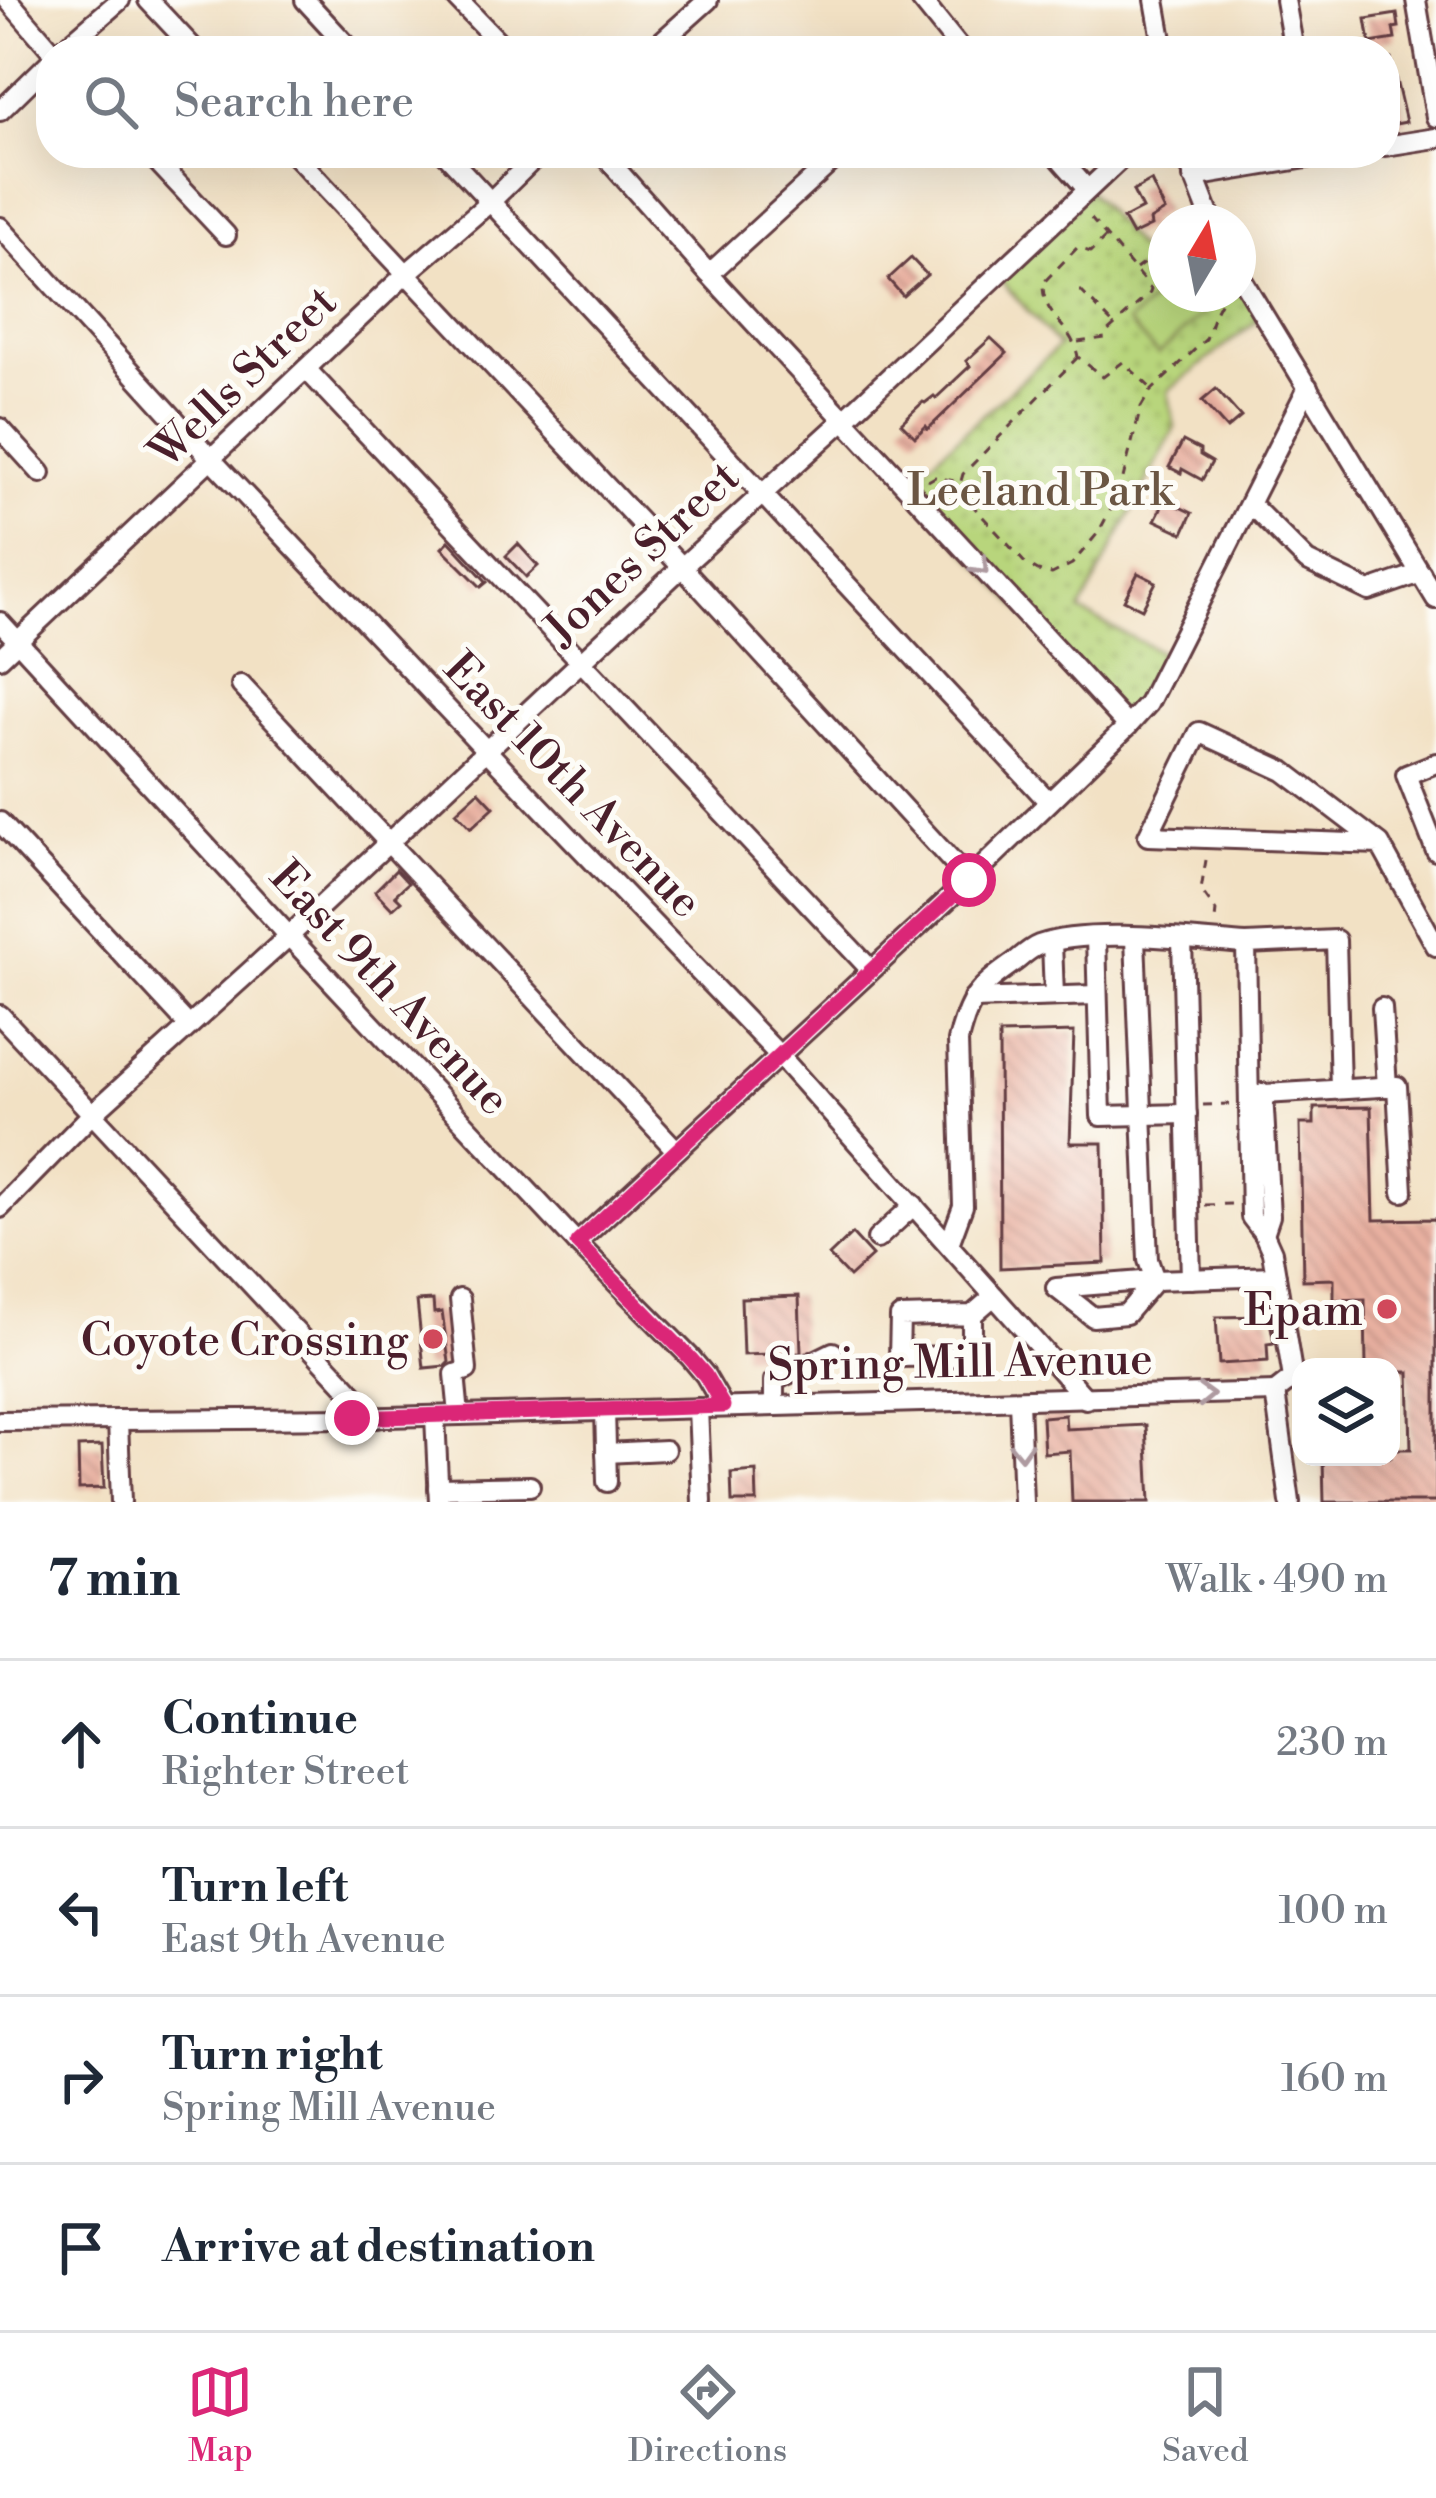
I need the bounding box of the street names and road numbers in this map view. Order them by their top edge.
street label: Wells Street [137,274,349,483]
street label: Jones Street [532,449,752,660]
street label: East 10th Avenue [431,641,714,931]
street label: East 9th Avenue [257,850,522,1128]
street label: Spring Mill Avenue [767,1332,1153,1395]

